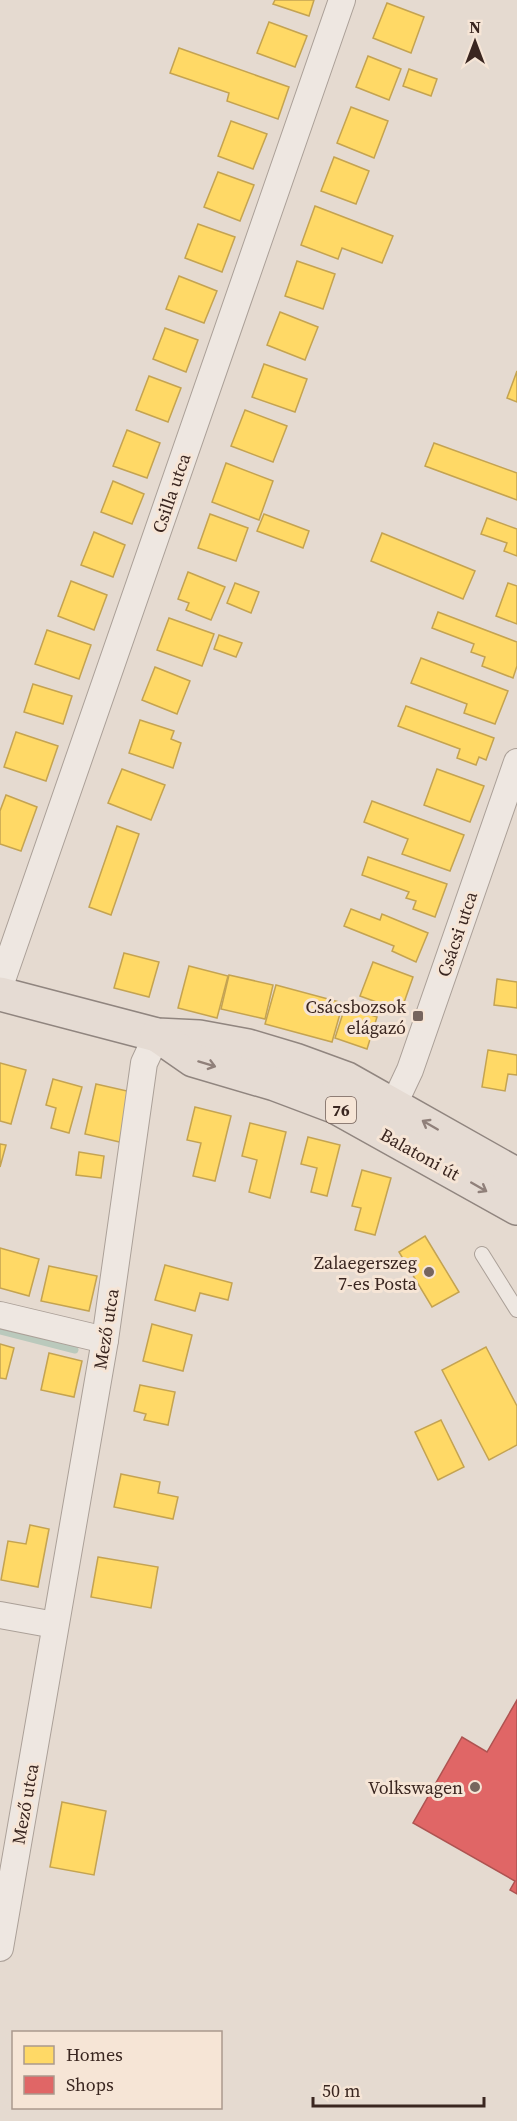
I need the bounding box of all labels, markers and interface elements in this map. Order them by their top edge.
north arrow [445,12,505,72]
text: N [469,16,481,38]
street label: Csilla utca [146,449,197,536]
street label: Csácsi utca [431,887,484,980]
place label: Csácsbozsok elágazó [305,994,406,1040]
marker: Csácsbozsok elágazó [411,1009,425,1023]
one-way arrow [197,1059,216,1070]
road number: 76 [326,1097,356,1123]
one-way arrow [422,1119,439,1131]
street label: Balatoni út [376,1122,464,1186]
one-way arrow [470,1181,487,1193]
place label: Zalaegerszeg 7-es Posta [314,1250,418,1296]
marker: Zalaegerszeg 7-es Posta [422,1265,436,1279]
street label: Mező utca [87,1286,125,1371]
street label: Mező utca [6,1761,45,1846]
place label: Volkswagen [368,1775,463,1800]
marker: Volkswagen [468,1780,482,1794]
legend [12,2031,222,2109]
text: Homes [66,2042,123,2067]
scale bar [313,2070,484,2108]
text: Shops [66,2072,114,2097]
text: 50 m [322,2078,360,2103]

